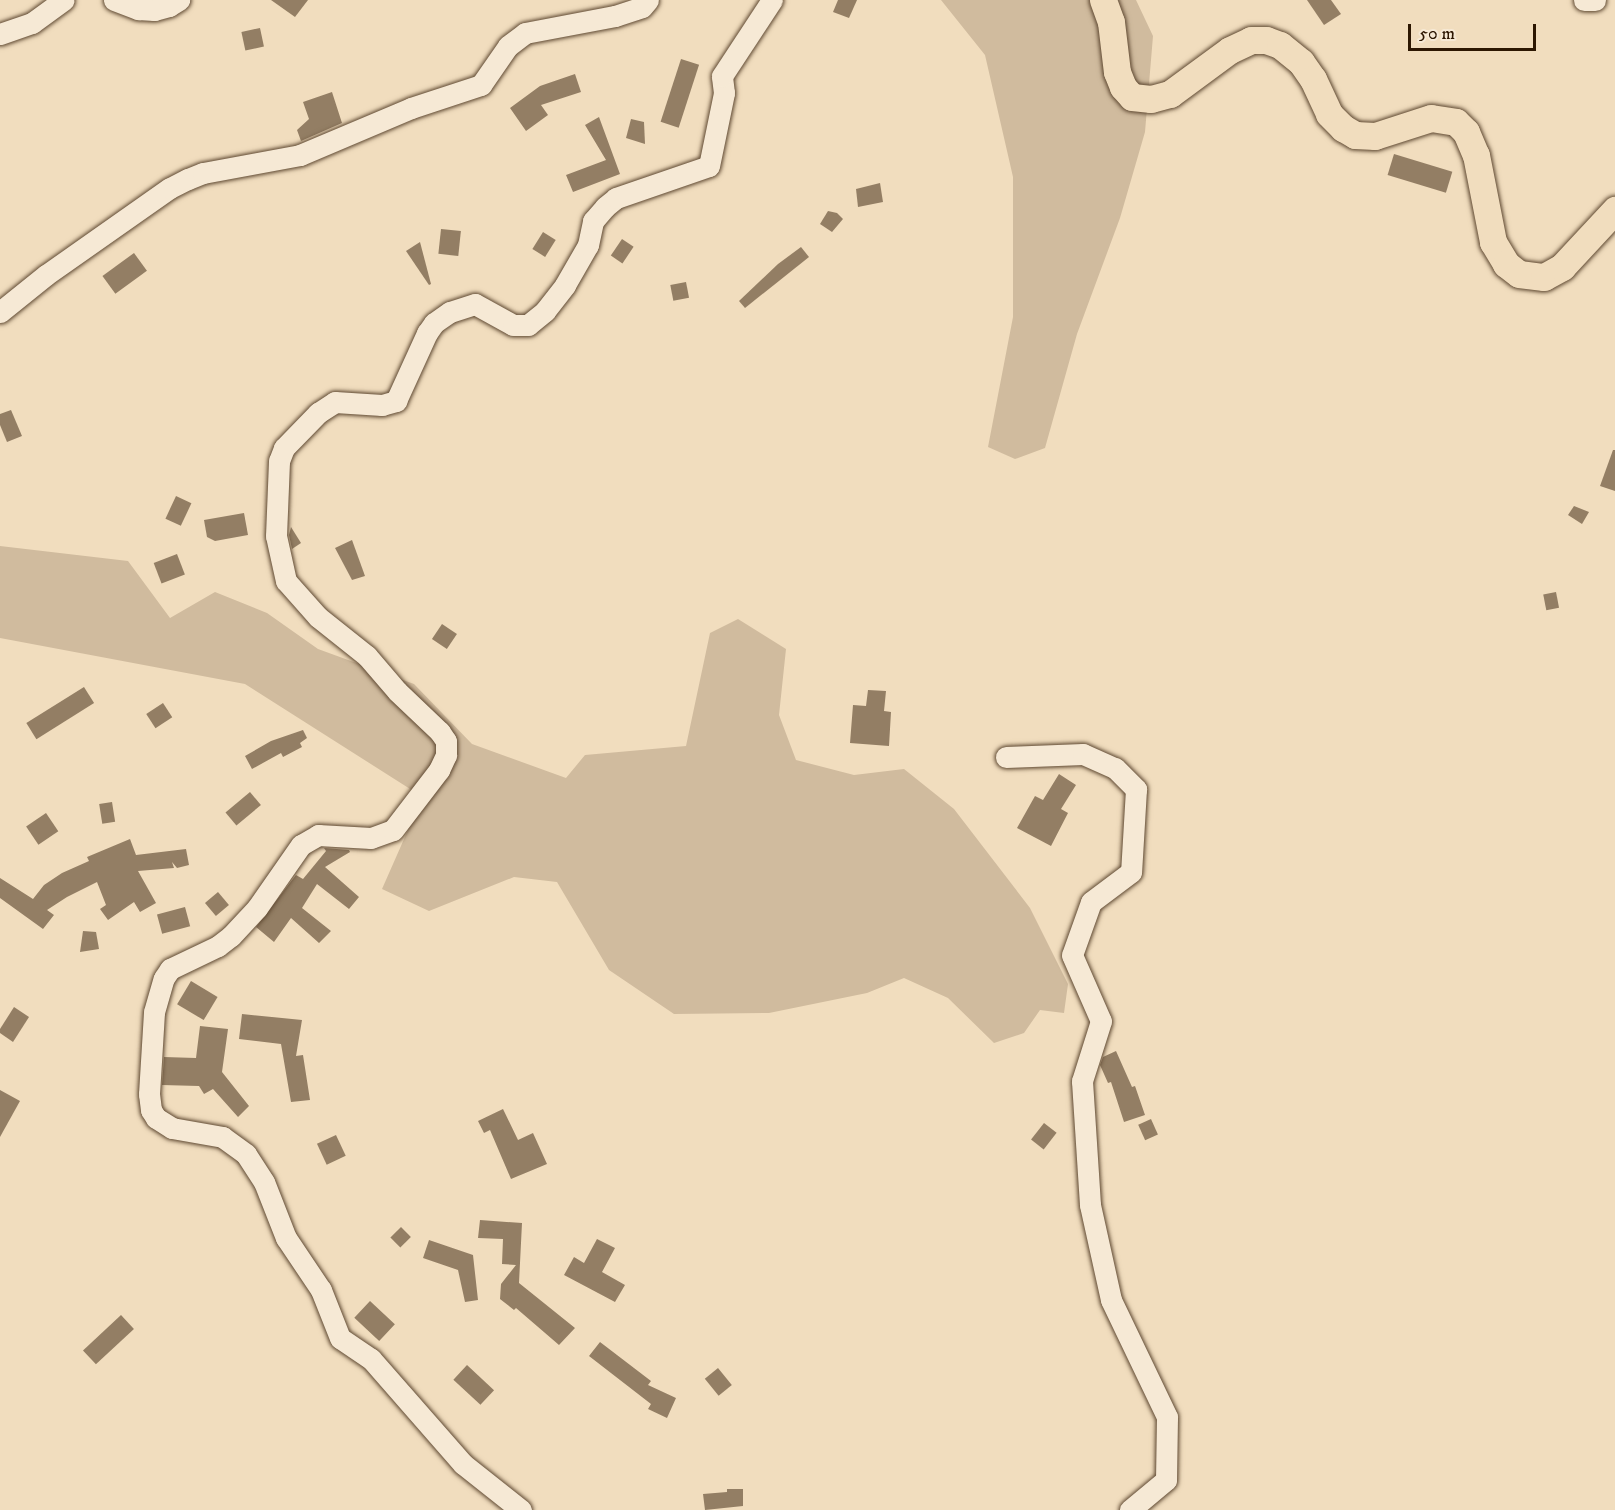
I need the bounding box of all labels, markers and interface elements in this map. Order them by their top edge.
scale bar [1411,12,1538,50]
text: 50 m [1419,23,1455,45]

